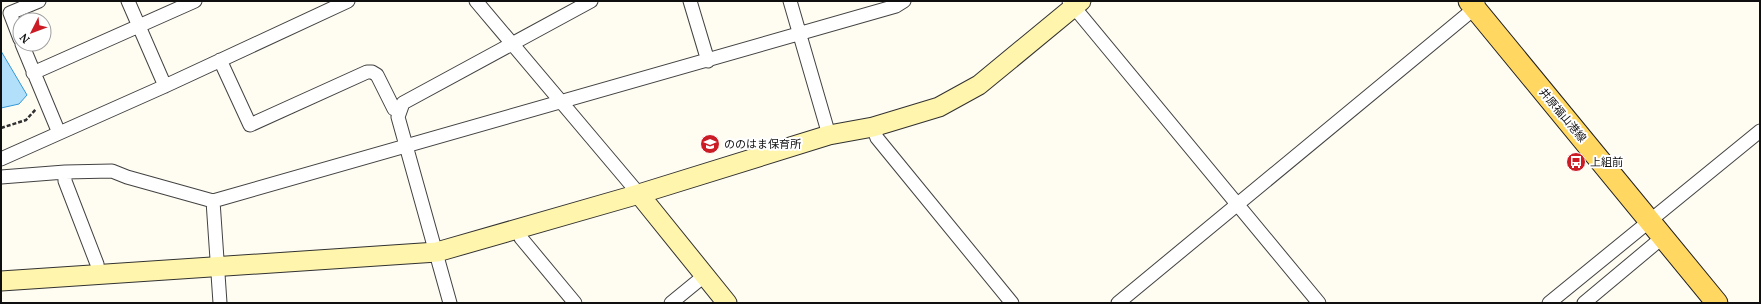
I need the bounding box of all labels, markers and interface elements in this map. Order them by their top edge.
north arrow [12,12,52,52]
text: N [16,30,33,46]
street label: 井原福山港線 [1536,85,1590,145]
school or university icon: ののはま保育所 [699,133,721,155]
place label: ののはま保育所 [724,137,802,151]
bus stop icon: 上組前 [1565,151,1587,173]
place label: 上組前 [1590,155,1623,169]

